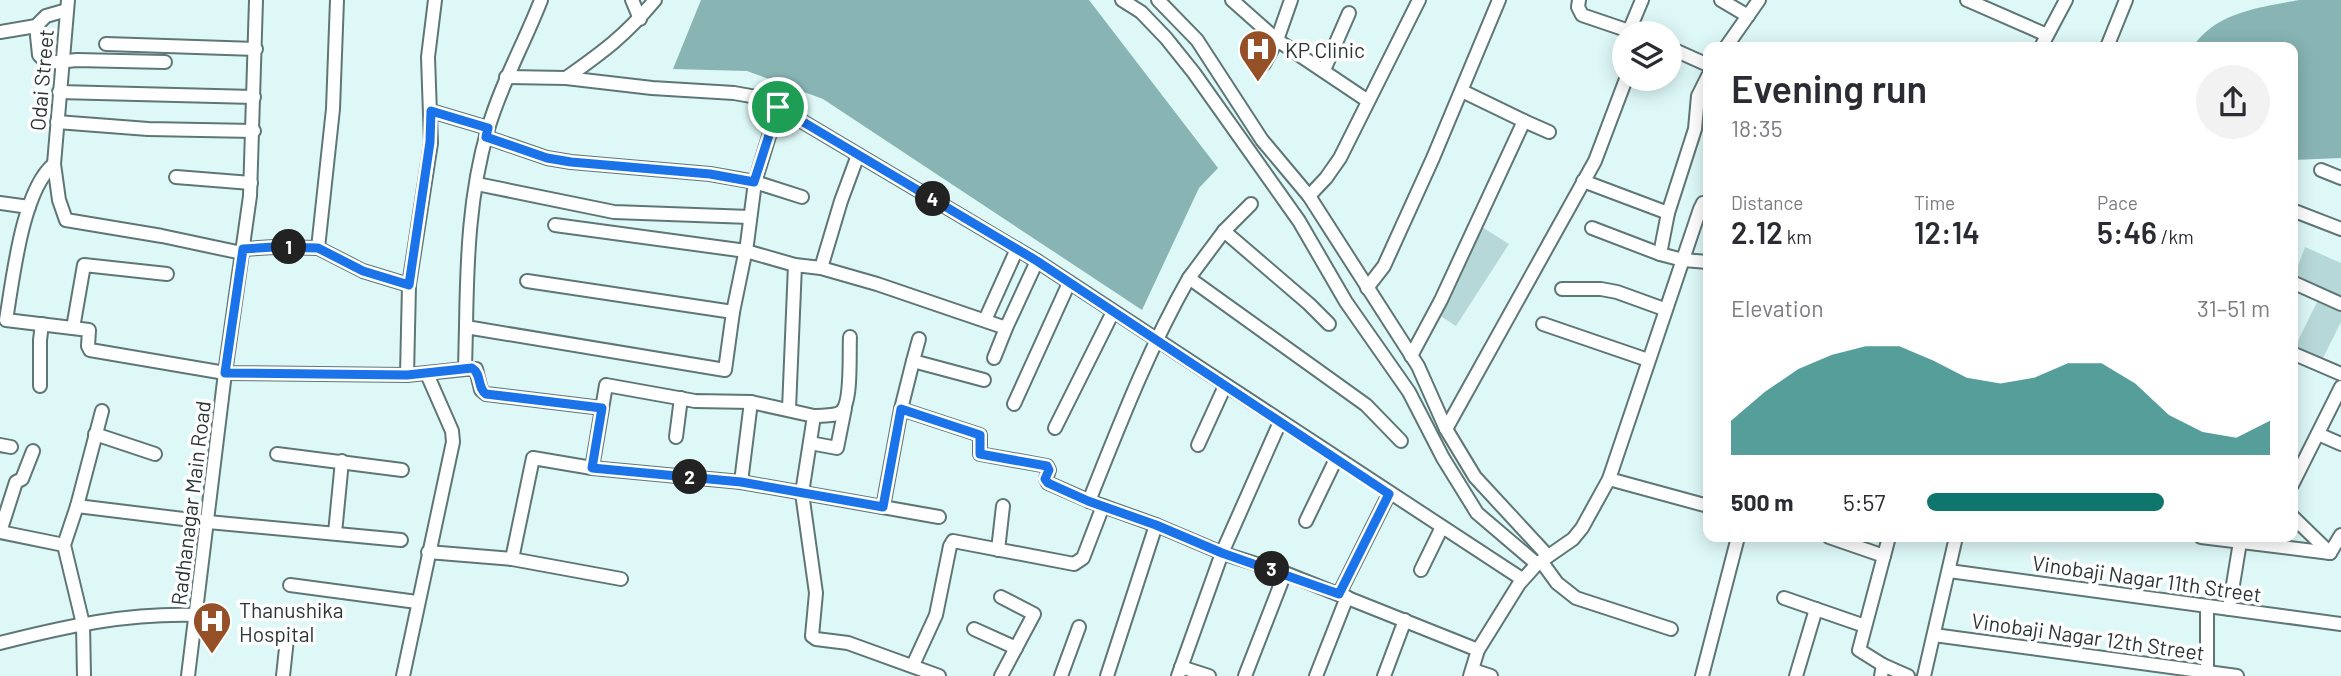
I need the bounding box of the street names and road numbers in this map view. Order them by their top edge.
street label: Odai Street [24,28,58,132]
street label: Radhanagar Main Road [165,399,215,607]
street label: Vinobaji Nagar 11th Street [2031,550,2263,606]
street label: Vinobaji Nagar 12th Street [1970,607,2206,665]

